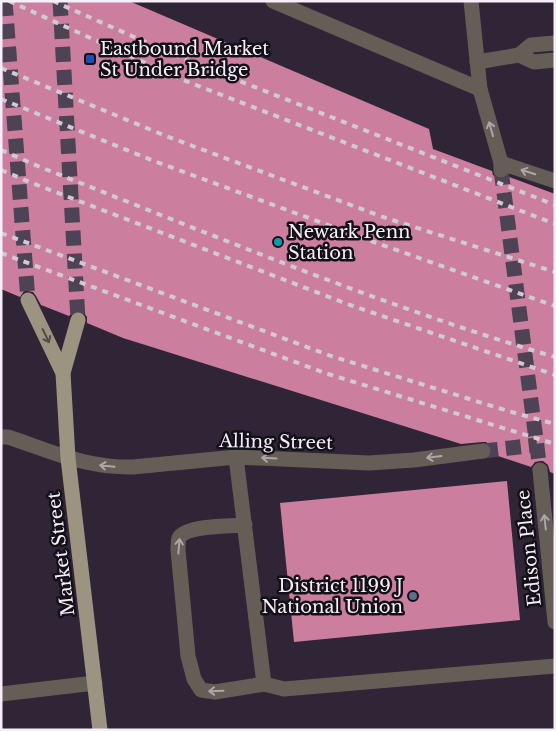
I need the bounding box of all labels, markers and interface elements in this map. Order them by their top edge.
place label: Eastbound Market St Under Bridge [100,38,269,81]
marker: Eastbound Market St Under Bridge [84,53,96,65]
one-way arrow [486,121,496,137]
one-way arrow [521,167,536,176]
place label: Newark Penn Station [288,221,410,264]
marker: Newark Penn Station [272,236,284,248]
one-way arrow [41,329,51,344]
street label: Alling Street [218,430,333,454]
one-way arrow [427,453,443,463]
one-way arrow [261,454,277,463]
one-way arrow [99,461,115,471]
street label: Edison Place [512,489,546,607]
street label: Market Street [42,490,80,617]
one-way arrow [540,514,550,530]
one-way arrow [174,538,184,554]
place label: District 1199 J National Union [262,575,403,618]
marker: District 1199 J National Union [407,590,419,602]
one-way arrow [208,686,224,695]

